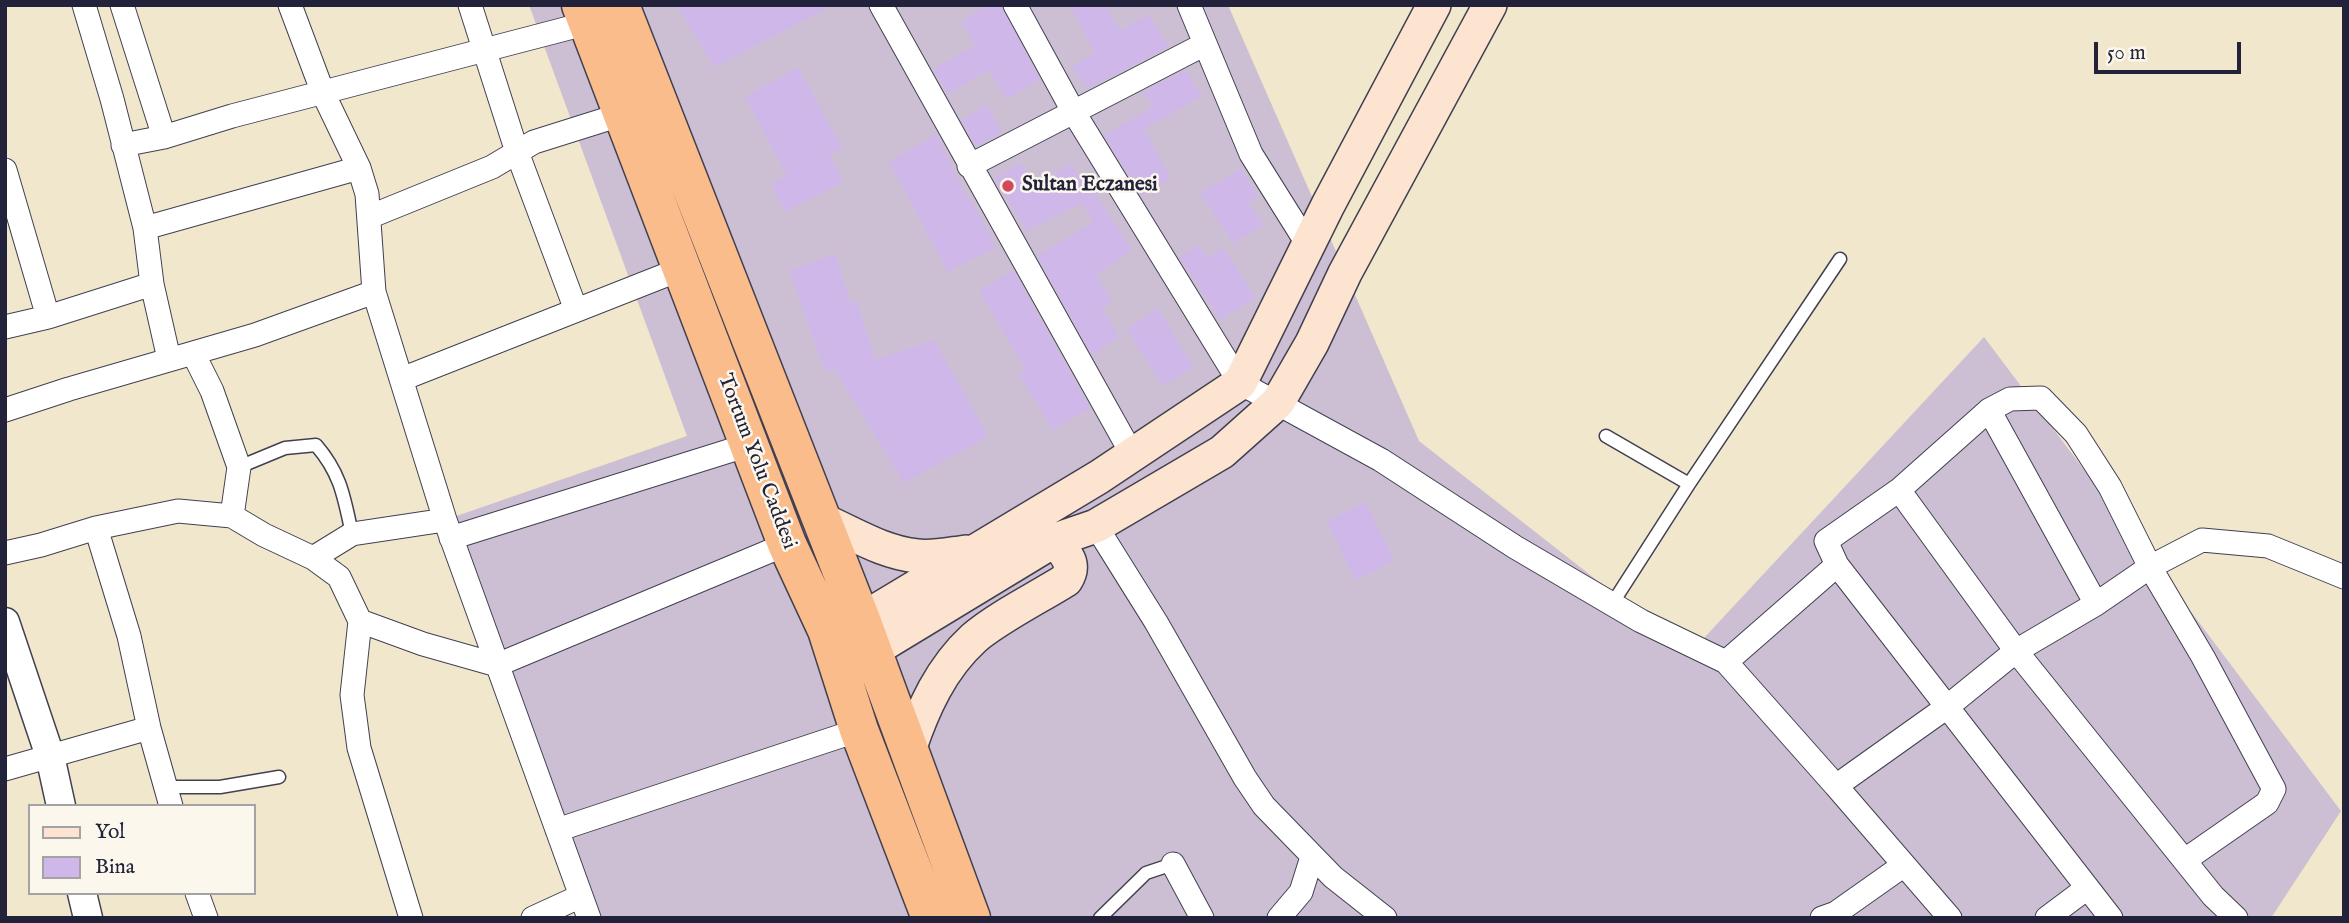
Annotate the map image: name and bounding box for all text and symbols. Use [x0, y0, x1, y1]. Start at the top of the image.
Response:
scale bar [2097, 28, 2244, 72]
text: 50 m [2107, 40, 2146, 67]
place label: Sultan Eczanesi [1022, 173, 1158, 199]
marker: Sultan Eczanesi [1000, 178, 1016, 194]
street label: Tortum Yolu Caddesi [711, 371, 801, 553]
legend [28, 804, 256, 895]
text: Yol [95, 819, 125, 846]
text: Bina [95, 854, 135, 881]

